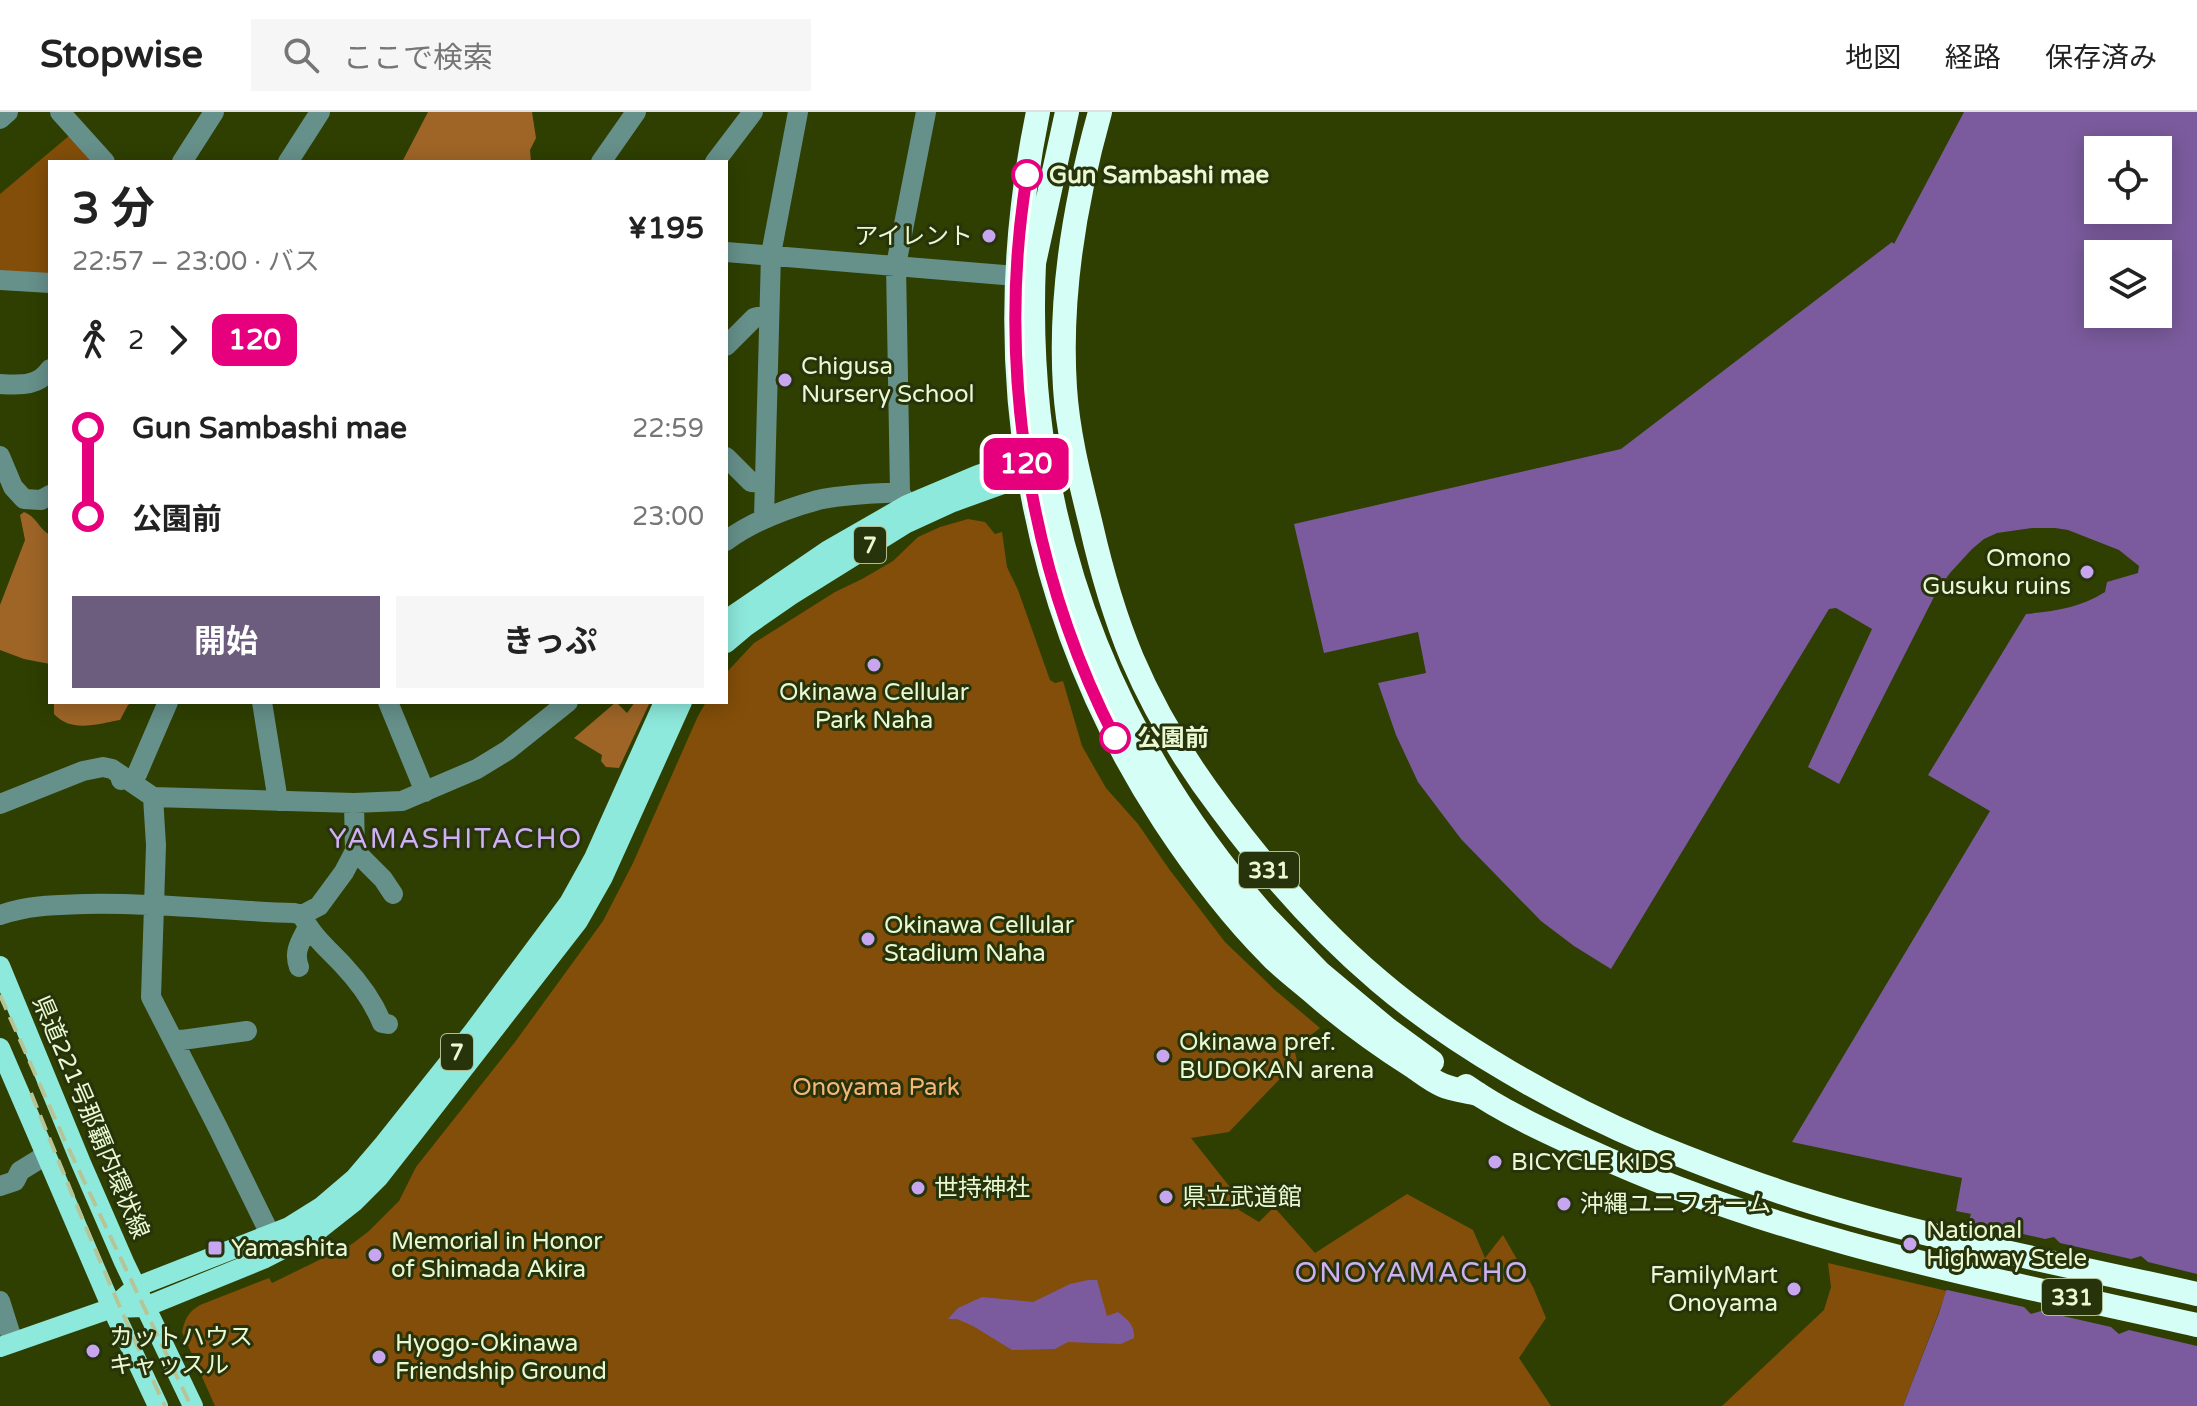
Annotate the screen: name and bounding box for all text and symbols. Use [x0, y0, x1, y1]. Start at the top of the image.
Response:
search box [251, 19, 811, 91]
text: Stopwise [40, 32, 203, 78]
icon: search [279, 33, 323, 77]
text: ここで検索 [343, 40, 493, 77]
text: 地図 [1845, 41, 1901, 75]
text: 経路 [1945, 41, 2001, 75]
text: 保存済み [2045, 41, 2157, 75]
map controls [2084, 136, 2172, 328]
button: locate [2084, 136, 2172, 224]
marker: Gun Sambashi mae [1012, 160, 1042, 190]
place label: Gun Sambashi mae [1049, 161, 1269, 190]
text: 3 分 [72, 183, 155, 236]
text: ¥195 [628, 210, 704, 247]
place label: アイレント [854, 222, 973, 251]
marker: アイレント [980, 227, 998, 245]
button: layers [2084, 240, 2172, 328]
text: 22:57 – 23:00 · バス [72, 246, 320, 277]
icon: walk [72, 318, 116, 362]
icon: forward [156, 318, 200, 362]
text: 120 [228, 323, 281, 357]
text: 2 [128, 325, 144, 356]
place label: Chigusa Nursery School [801, 352, 975, 409]
marker: Chigusa Nursery School [776, 371, 794, 389]
text: Gun Sambashi mae [132, 410, 407, 447]
text: 22:59 [632, 413, 704, 444]
line badge: 120 [980, 438, 1072, 490]
text: 120 [1000, 447, 1052, 481]
text: 公園前 [132, 501, 222, 538]
text: 23:00 [632, 501, 704, 532]
road number: 7 [854, 527, 886, 563]
place label: Omono Gusuku ruins [1922, 544, 2071, 601]
marker: Omono Gusuku ruins [2078, 563, 2096, 581]
button: 開始 [72, 596, 380, 688]
button: きっぷ [396, 596, 704, 688]
marker: Okinawa Cellular Park Naha [865, 656, 883, 674]
place label: Okinawa Cellular Park Naha [779, 678, 970, 735]
marker: 公園前 [1100, 723, 1130, 753]
place label: 公園前 [1137, 724, 1209, 753]
district label: YAMASHITACHO [329, 822, 583, 856]
road number: 331 [1239, 852, 1299, 888]
place label: Okinawa Cellular Stadium Naha [884, 911, 1075, 968]
marker: Okinawa Cellular Stadium Naha [859, 930, 877, 948]
street label: 県道221号那覇内環状線 [26, 991, 155, 1243]
place label: Okinawa pref. BUDOKAN arena [1179, 1028, 1374, 1085]
road number: 7 [441, 1034, 473, 1070]
marker: Okinawa pref. BUDOKAN arena [1154, 1047, 1172, 1065]
park label: Onoyama Park [792, 1073, 960, 1102]
place label: BICYCLE KIDS [1511, 1148, 1674, 1177]
marker: BICYCLE KIDS [1486, 1153, 1504, 1171]
place label: 世持神社 [934, 1174, 1030, 1203]
marker: 世持神社 [909, 1179, 927, 1197]
place label: 県立武道館 [1182, 1183, 1302, 1212]
marker: 県立武道館 [1157, 1188, 1175, 1206]
place label: 沖縄ユニフォーム [1580, 1190, 1771, 1219]
marker: 沖縄ユニフォーム [1555, 1195, 1573, 1213]
place label: National Highway Stele [1926, 1216, 2087, 1273]
place label: Memorial in Honor of Shimada Akira [391, 1227, 603, 1284]
place label: Yamashita [231, 1234, 348, 1263]
marker: National Highway Stele [1901, 1235, 1919, 1253]
marker: Yamashita [206, 1239, 224, 1257]
marker: Memorial in Honor of Shimada Akira [366, 1246, 384, 1264]
district label: ONOYAMACHO [1294, 1256, 1530, 1290]
place label: FamilyMart Onoyama [1650, 1261, 1778, 1318]
road number: 331 [2042, 1279, 2102, 1315]
marker: FamilyMart Onoyama [1785, 1280, 1803, 1298]
place label: カットハウス キャッスル [109, 1323, 253, 1380]
place label: Hyogo-Okinawa Friendship Ground [395, 1329, 607, 1386]
marker: カットハウス キャッスル [84, 1342, 102, 1360]
marker: Hyogo-Okinawa Friendship Ground [370, 1348, 388, 1366]

